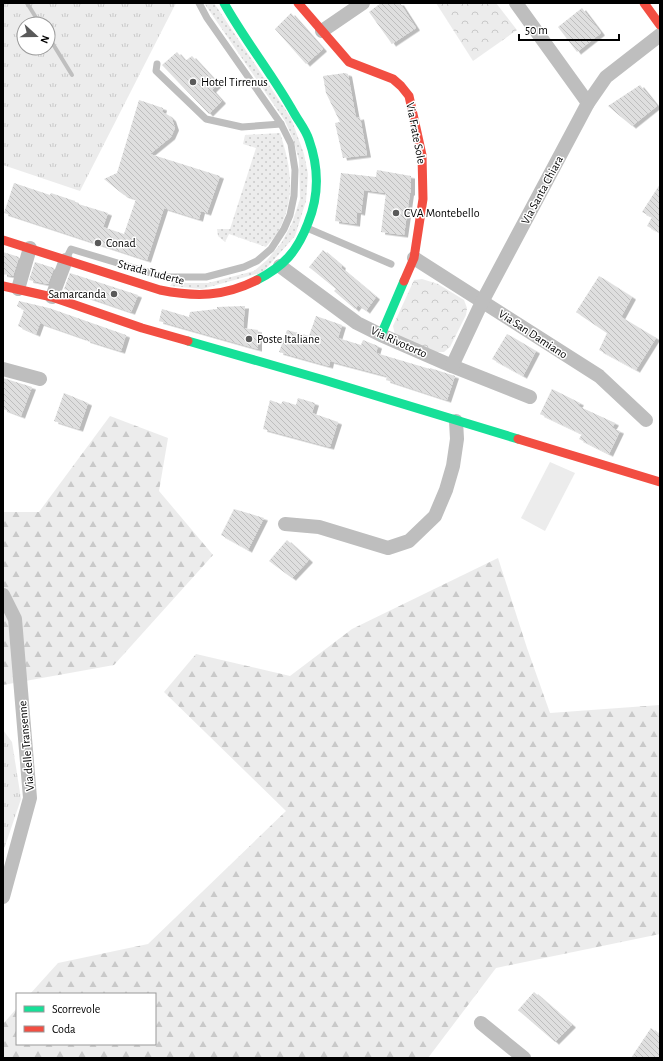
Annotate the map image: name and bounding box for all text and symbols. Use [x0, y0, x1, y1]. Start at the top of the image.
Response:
north arrow [16, 16, 56, 56]
scale bar [519, 16, 619, 42]
text: 50 m [525, 24, 548, 36]
text: N [38, 34, 51, 45]
place label: Hotel Tirrenus [201, 76, 268, 88]
marker: Hotel Tirrenus [188, 77, 198, 87]
street label: Via Frate Sole [404, 101, 428, 165]
street label: Via Santa Chiara [519, 153, 565, 226]
place label: CVA Montebello [404, 207, 480, 219]
marker: CVA Montebello [391, 208, 401, 218]
place label: Conad [106, 237, 136, 249]
marker: Conad [93, 238, 103, 248]
street label: Strada Tuderte [116, 257, 186, 287]
place label: Samarcanda [48, 288, 106, 300]
marker: Samarcanda [109, 289, 119, 299]
street label: Via San Damiano [496, 307, 570, 361]
street label: Via Rivotorto [369, 324, 429, 360]
place label: Poste Italiane [257, 333, 320, 345]
marker: Poste Italiane [244, 334, 254, 344]
street label: Via delle Transenne [16, 700, 36, 792]
legend [16, 993, 156, 1045]
text: Scorrevole [52, 1003, 100, 1015]
text: Coda [52, 1023, 76, 1035]

